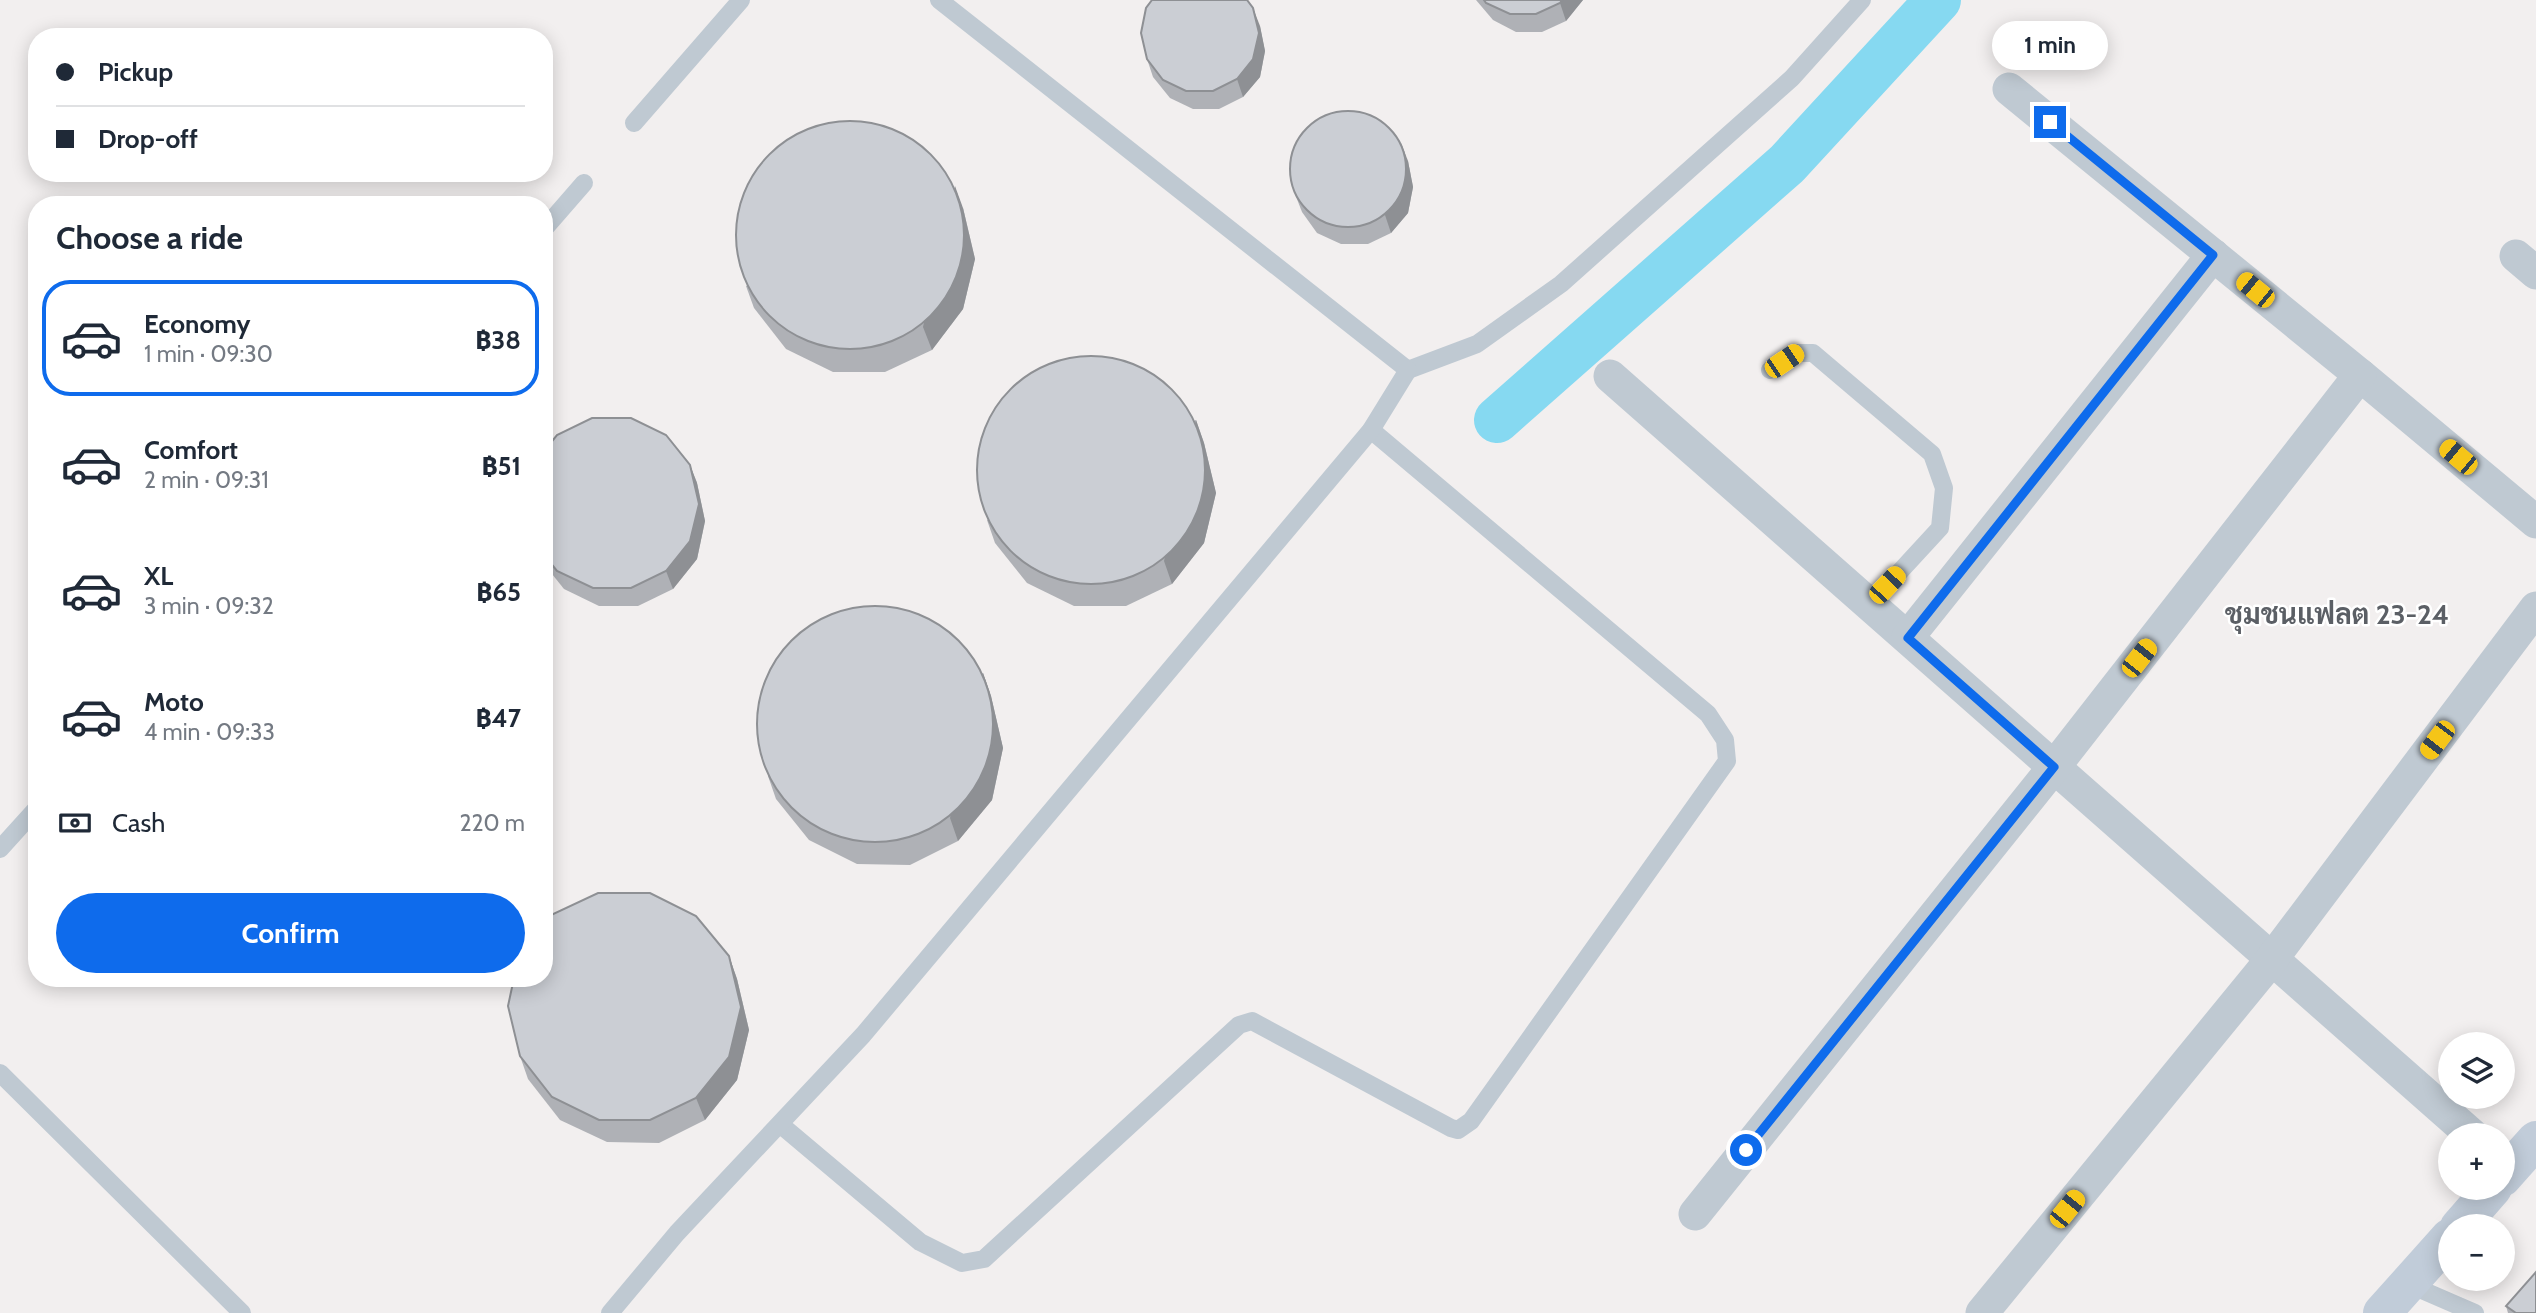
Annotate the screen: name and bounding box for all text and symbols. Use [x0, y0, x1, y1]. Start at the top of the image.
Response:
callout: 1 min [1992, 20, 2108, 69]
text: 1 min [2024, 31, 2076, 59]
text: Pickup [98, 56, 173, 88]
route end [2034, 106, 2066, 138]
text: Drop-off [98, 123, 198, 155]
text: Choose a ride [56, 218, 243, 257]
car [2233, 269, 2278, 311]
icon: car [60, 307, 123, 370]
text: Economy [144, 308, 250, 340]
text: ฿38 [475, 324, 521, 356]
text: 1 min · 09:30 [144, 340, 273, 368]
car [1761, 341, 1808, 381]
icon: car [60, 433, 123, 496]
text: Comfort [144, 434, 238, 466]
car [2436, 435, 2481, 479]
text: ฿51 [482, 450, 521, 482]
text: 2 min · 09:31 [144, 466, 269, 494]
icon: car [60, 559, 123, 622]
text: XL [144, 560, 173, 592]
car [1865, 562, 1910, 608]
text: ฿65 [477, 576, 521, 608]
text: 3 min · 09:32 [144, 592, 274, 620]
district label: ชุมชนแฟลต 23-24 [2225, 597, 2449, 634]
car [2118, 635, 2161, 681]
icon: car [60, 685, 123, 748]
text: Moto [144, 686, 204, 718]
text: ฿47 [476, 702, 521, 734]
car [2416, 717, 2459, 763]
text: 4 min · 09:33 [144, 718, 275, 746]
icon: cash [56, 804, 94, 842]
text: Cash [112, 807, 165, 839]
text: 220 m [459, 809, 525, 837]
button: Confirm [56, 893, 525, 973]
map controls [2438, 1032, 2515, 1291]
button: layers [2438, 1032, 2515, 1109]
button: + [2438, 1123, 2515, 1200]
route start [1730, 1134, 1762, 1166]
car [2046, 1186, 2089, 1232]
button: − [2438, 1214, 2515, 1291]

